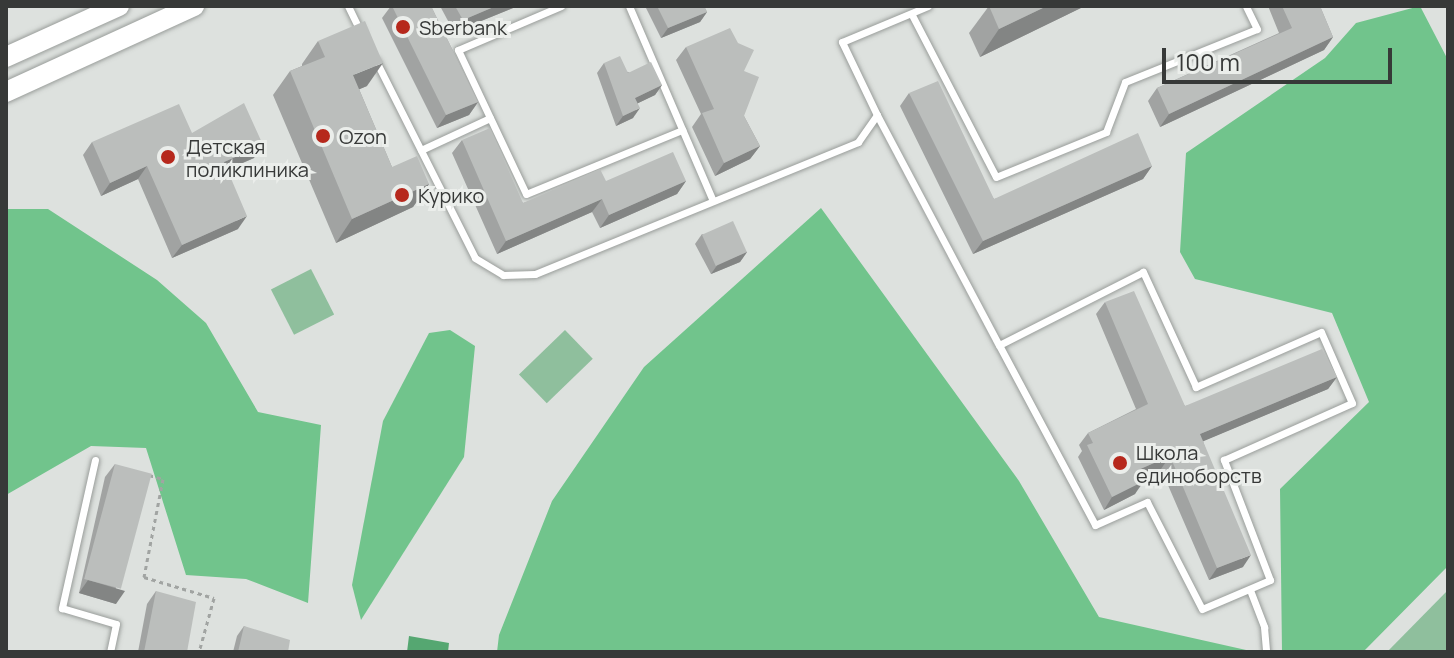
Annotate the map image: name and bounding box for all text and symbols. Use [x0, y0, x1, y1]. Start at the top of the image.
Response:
place label: Sberbank [419, 15, 507, 39]
marker: Sberbank [394, 18, 412, 36]
scale bar [1166, 32, 1396, 82]
text: 100 m [1176, 45, 1240, 78]
place label: Ozon [339, 124, 387, 148]
marker: Ozon [314, 127, 332, 145]
place label: Детская поликлиника [186, 134, 309, 181]
marker: Детская поликлиника [157, 146, 179, 168]
place label: Курико [418, 183, 484, 207]
marker: Курико [393, 186, 411, 204]
place label: Школа единоборств [1136, 440, 1262, 487]
marker: Школа единоборств [1111, 454, 1129, 472]

